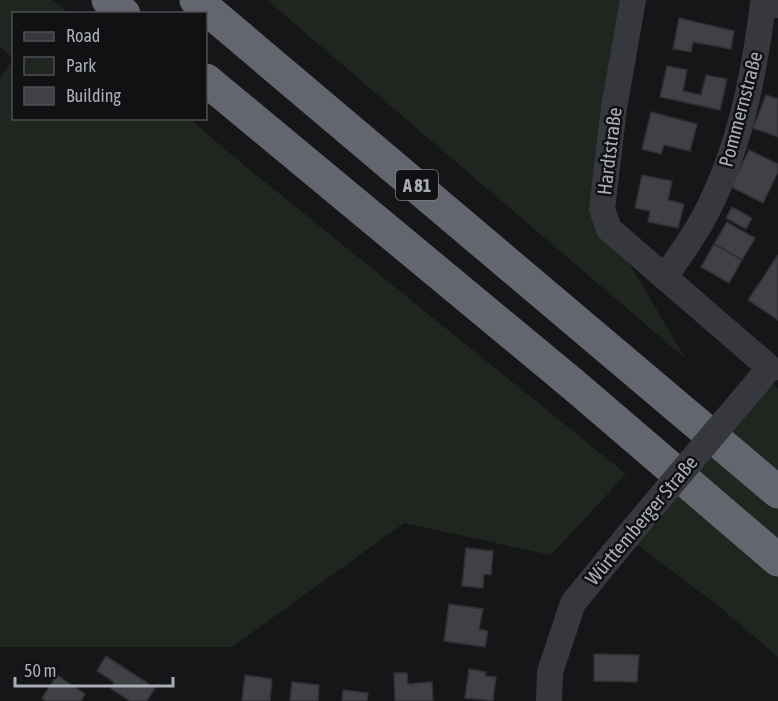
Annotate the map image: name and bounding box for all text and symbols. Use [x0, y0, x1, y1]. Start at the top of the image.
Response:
legend [12, 12, 207, 120]
text: Road [66, 25, 100, 46]
street label: Pommernstraße [714, 49, 766, 169]
text: Park [66, 55, 96, 76]
text: Building [66, 85, 121, 106]
street label: Hardtstraße [592, 106, 626, 196]
road number: A 81 [396, 170, 438, 200]
street label: Württemberger Straße [580, 451, 702, 589]
scale bar [15, 650, 172, 688]
text: 50 m [24, 660, 56, 681]

